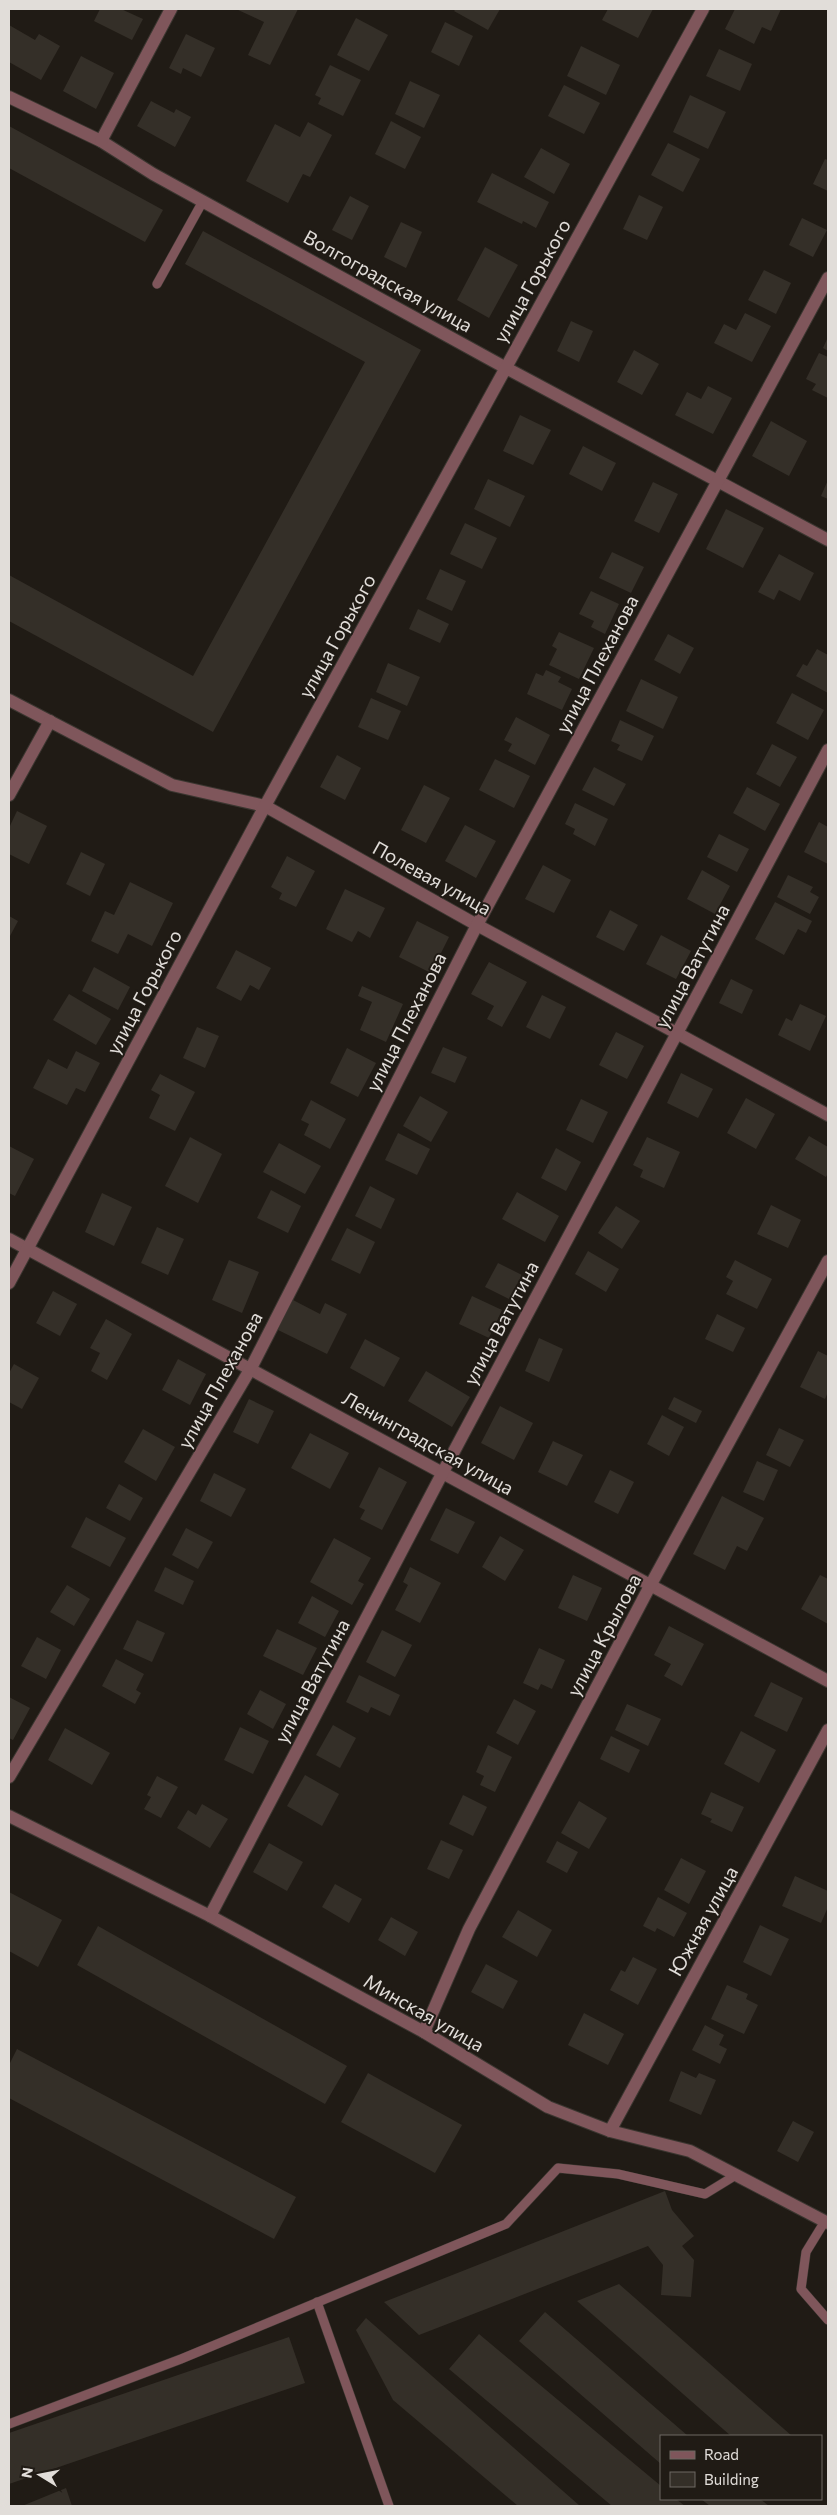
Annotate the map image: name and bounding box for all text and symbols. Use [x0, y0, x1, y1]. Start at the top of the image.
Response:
street label: улица Горького [488, 215, 575, 347]
street label: Волгоградская улица [300, 225, 477, 337]
street label: улица Горького [293, 570, 380, 702]
street label: улица Плеханова [551, 591, 643, 737]
street label: Полевая улица [369, 836, 496, 920]
street label: улица Ватутина [649, 900, 734, 1032]
street label: улица Горького [101, 926, 186, 1058]
street label: улица Плеханова [361, 948, 450, 1095]
street label: улица Ватутина [458, 1257, 543, 1389]
street label: улица Плеханова [172, 1307, 267, 1452]
street label: Ленинградская улица [339, 1386, 518, 1499]
street label: улица Крылова [562, 1570, 646, 1700]
street label: улица Ватутина [269, 1615, 354, 1747]
street label: Южная улица [663, 1862, 742, 1980]
street label: Минская улица [360, 1969, 488, 2056]
legend [660, 2435, 822, 2500]
text: Road [704, 2445, 739, 2463]
north arrow [15, 2450, 65, 2500]
text: N [17, 2466, 36, 2479]
text: Building [704, 2470, 759, 2488]

